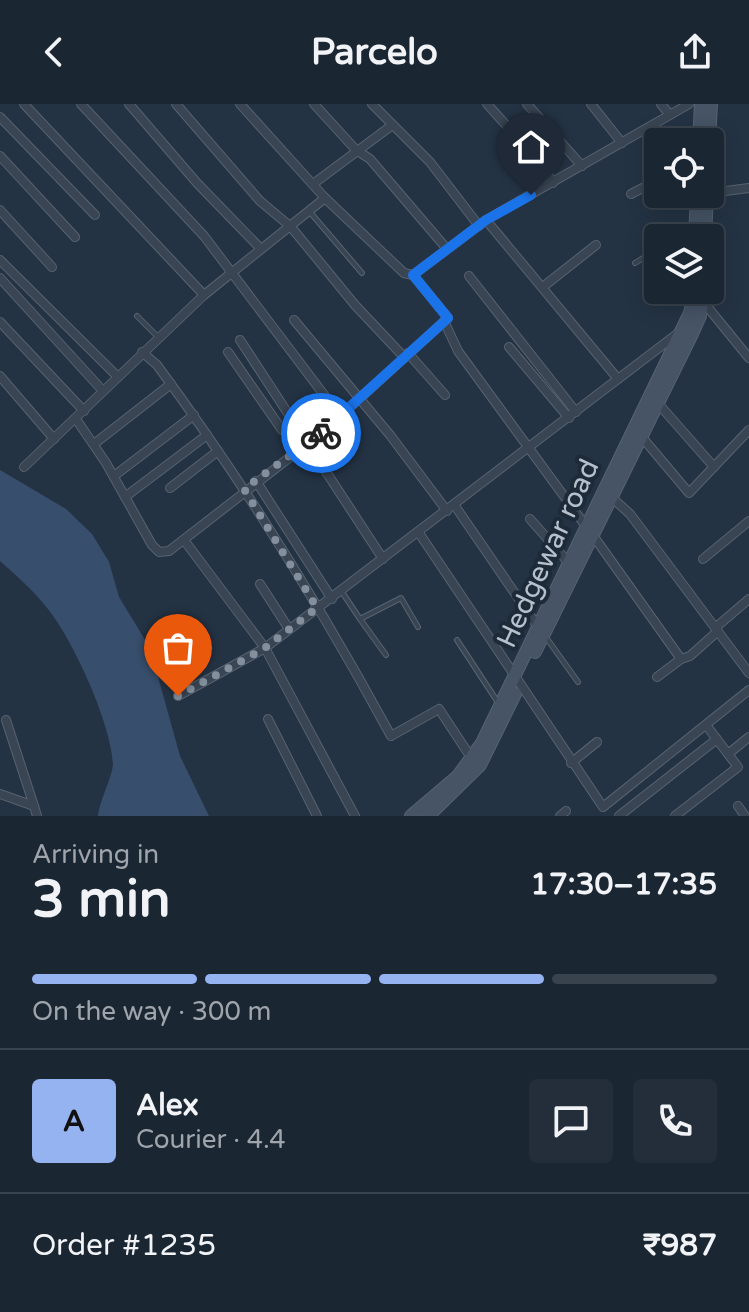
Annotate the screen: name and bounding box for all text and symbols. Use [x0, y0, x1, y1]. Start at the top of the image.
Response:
icon: back [32, 30, 76, 74]
icon: share [673, 30, 717, 74]
text: Parcelo [311, 31, 438, 74]
pin [497, 113, 565, 195]
icon: home [509, 125, 553, 169]
map controls [644, 128, 724, 304]
button: locate [644, 128, 724, 208]
button: layers [644, 224, 724, 304]
courier [281, 393, 361, 473]
icon: bike [299, 411, 343, 455]
street label: Hedgewar road [489, 454, 606, 653]
pin [144, 614, 212, 696]
icon: bag [156, 626, 200, 670]
text: Arriving in [32, 839, 159, 870]
text: 17:30–17:35 [530, 866, 717, 903]
text: 3 min [32, 868, 171, 931]
text: On the way · 300 m [32, 996, 271, 1027]
button: chat [529, 1079, 613, 1163]
button: phone [633, 1079, 717, 1163]
text: Alex [136, 1087, 199, 1124]
text: A [63, 1103, 85, 1140]
text: Courier · 4.4 [136, 1124, 286, 1155]
text: Order #1235 [32, 1227, 216, 1264]
text: ₹987 [643, 1227, 717, 1264]

